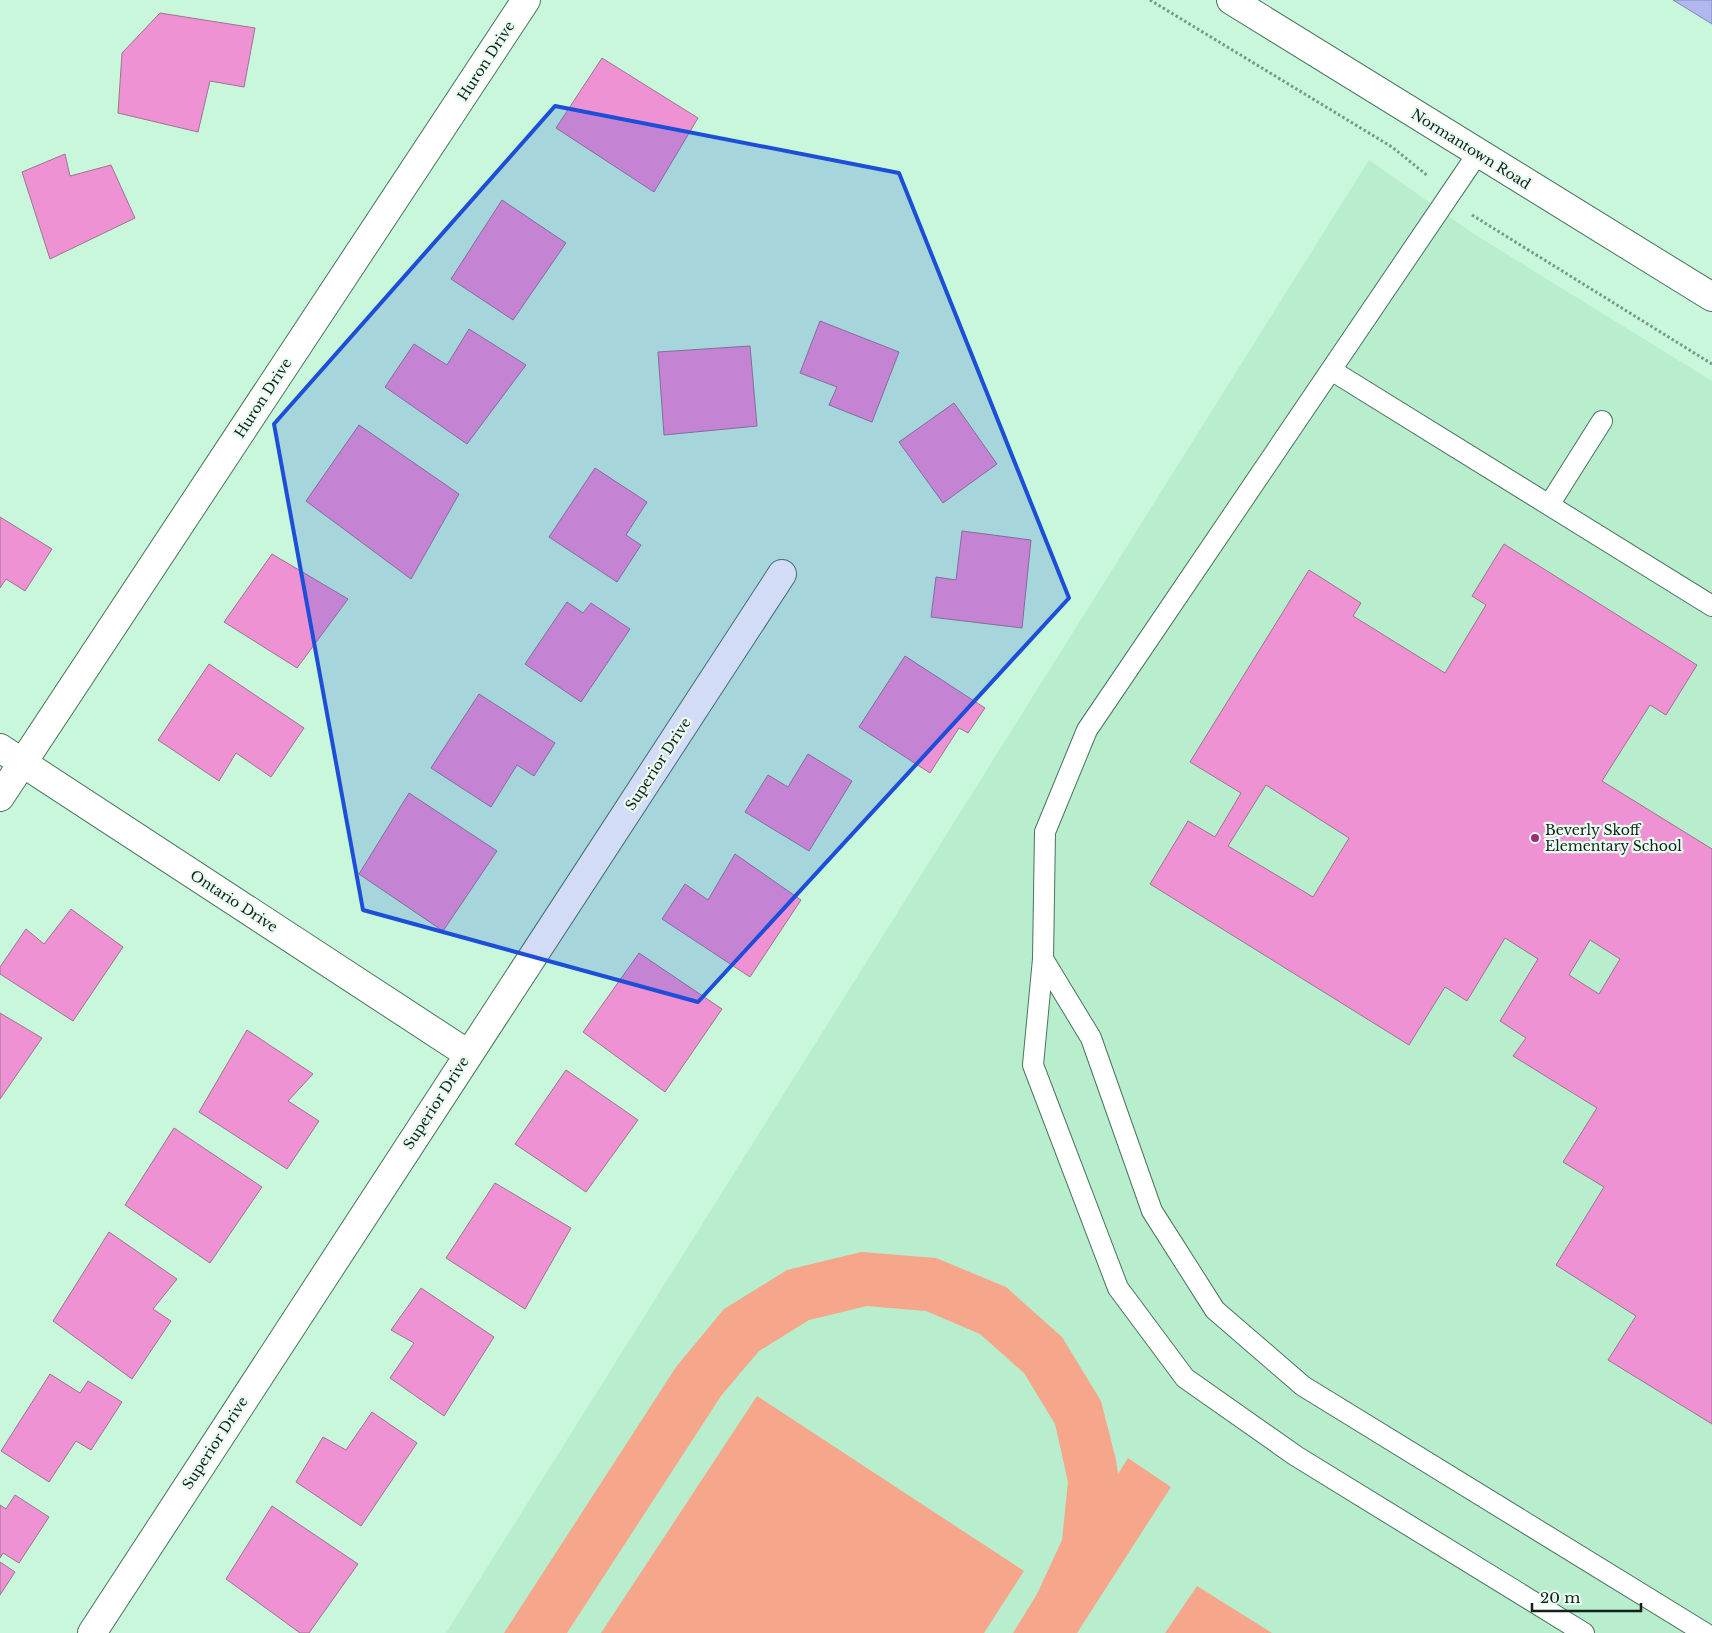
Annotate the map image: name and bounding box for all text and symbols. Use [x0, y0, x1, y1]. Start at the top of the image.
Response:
street label: Huron Drive [454, 18, 518, 104]
street label: Normantown Road [1408, 105, 1535, 193]
street label: Huron Drive [231, 355, 295, 441]
street label: Superior Drive [621, 714, 695, 814]
place label: Beverly Skoff Elementary School [1545, 821, 1682, 855]
marker: Beverly Skoff Elementary School [1529, 832, 1541, 844]
street label: Ontario Drive [187, 866, 281, 936]
street label: Superior Drive [399, 1053, 473, 1153]
street label: Superior Drive [178, 1393, 252, 1493]
scale bar [1532, 1580, 1641, 1612]
text: 20 m [1540, 1588, 1580, 1607]

